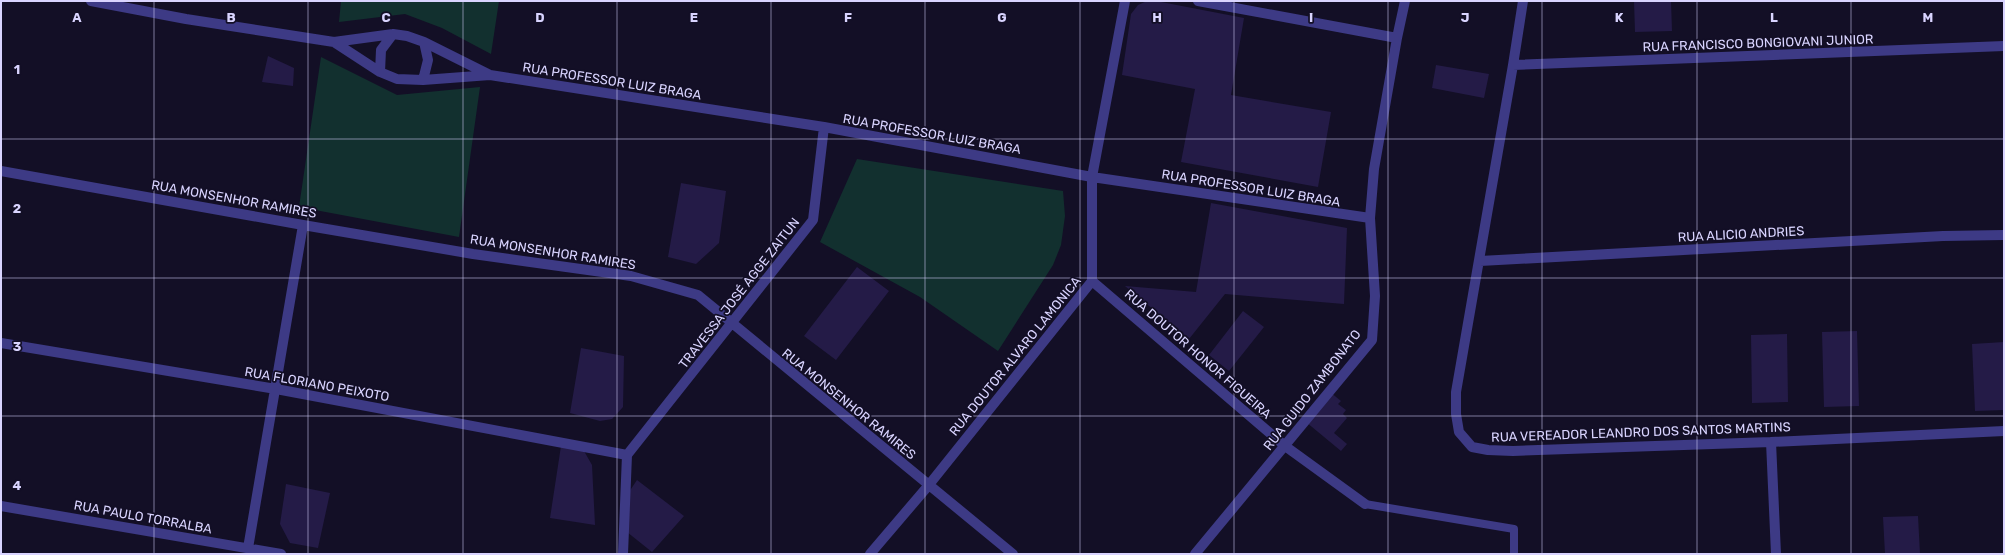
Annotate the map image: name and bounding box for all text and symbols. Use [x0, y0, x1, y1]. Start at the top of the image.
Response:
text: A [72, 10, 82, 25]
text: B [226, 10, 236, 25]
text: C [381, 10, 391, 25]
text: D [535, 10, 545, 25]
text: E [690, 10, 698, 25]
text: F [844, 10, 852, 25]
text: G [997, 10, 1007, 25]
text: H [1152, 10, 1162, 25]
text: I [1309, 10, 1313, 25]
text: J [1461, 10, 1469, 25]
text: K [1615, 10, 1624, 25]
text: L [1770, 10, 1778, 25]
text: M [1923, 10, 1933, 25]
street label: RUA FRANCISCO BONGIOVANI JUNIOR [1642, 31, 1874, 55]
street label: RUA PROFESSOR LUIZ BRAGA [522, 59, 703, 103]
text: 1 [14, 62, 20, 77]
street label: RUA PROFESSOR LUIZ BRAGA [842, 111, 1023, 157]
street label: RUA PROFESSOR LUIZ BRAGA [1161, 166, 1342, 210]
street label: RUA MONSENHOR RAMIRES [150, 177, 318, 221]
text: 2 [13, 201, 21, 216]
street label: TRAVESSA JOSÉ AGGE ZAITUN [676, 215, 802, 371]
street label: RUA ALICIO ANDRIES [1677, 223, 1805, 245]
street label: RUA MONSENHOR RAMIRES [469, 231, 637, 273]
street label: RUA DOUTOR ALVARO LAMONICA [946, 273, 1084, 439]
street label: RUA DOUTOR HONOR FIGUEIRA [1122, 286, 1274, 422]
street label: RUA GUIDO ZAMBONATO [1260, 327, 1364, 453]
text: 3 [13, 339, 22, 354]
street label: RUA MONSENHOR RAMIRES [779, 345, 919, 463]
street label: RUA FLORIANO PEIXOTO [243, 364, 391, 404]
street label: RUA VEREADOR LEANDRO DOS SANTOS MARTINS [1491, 419, 1791, 445]
text: 4 [13, 478, 22, 493]
street label: RUA PAULO TORRALBA [73, 497, 213, 537]

